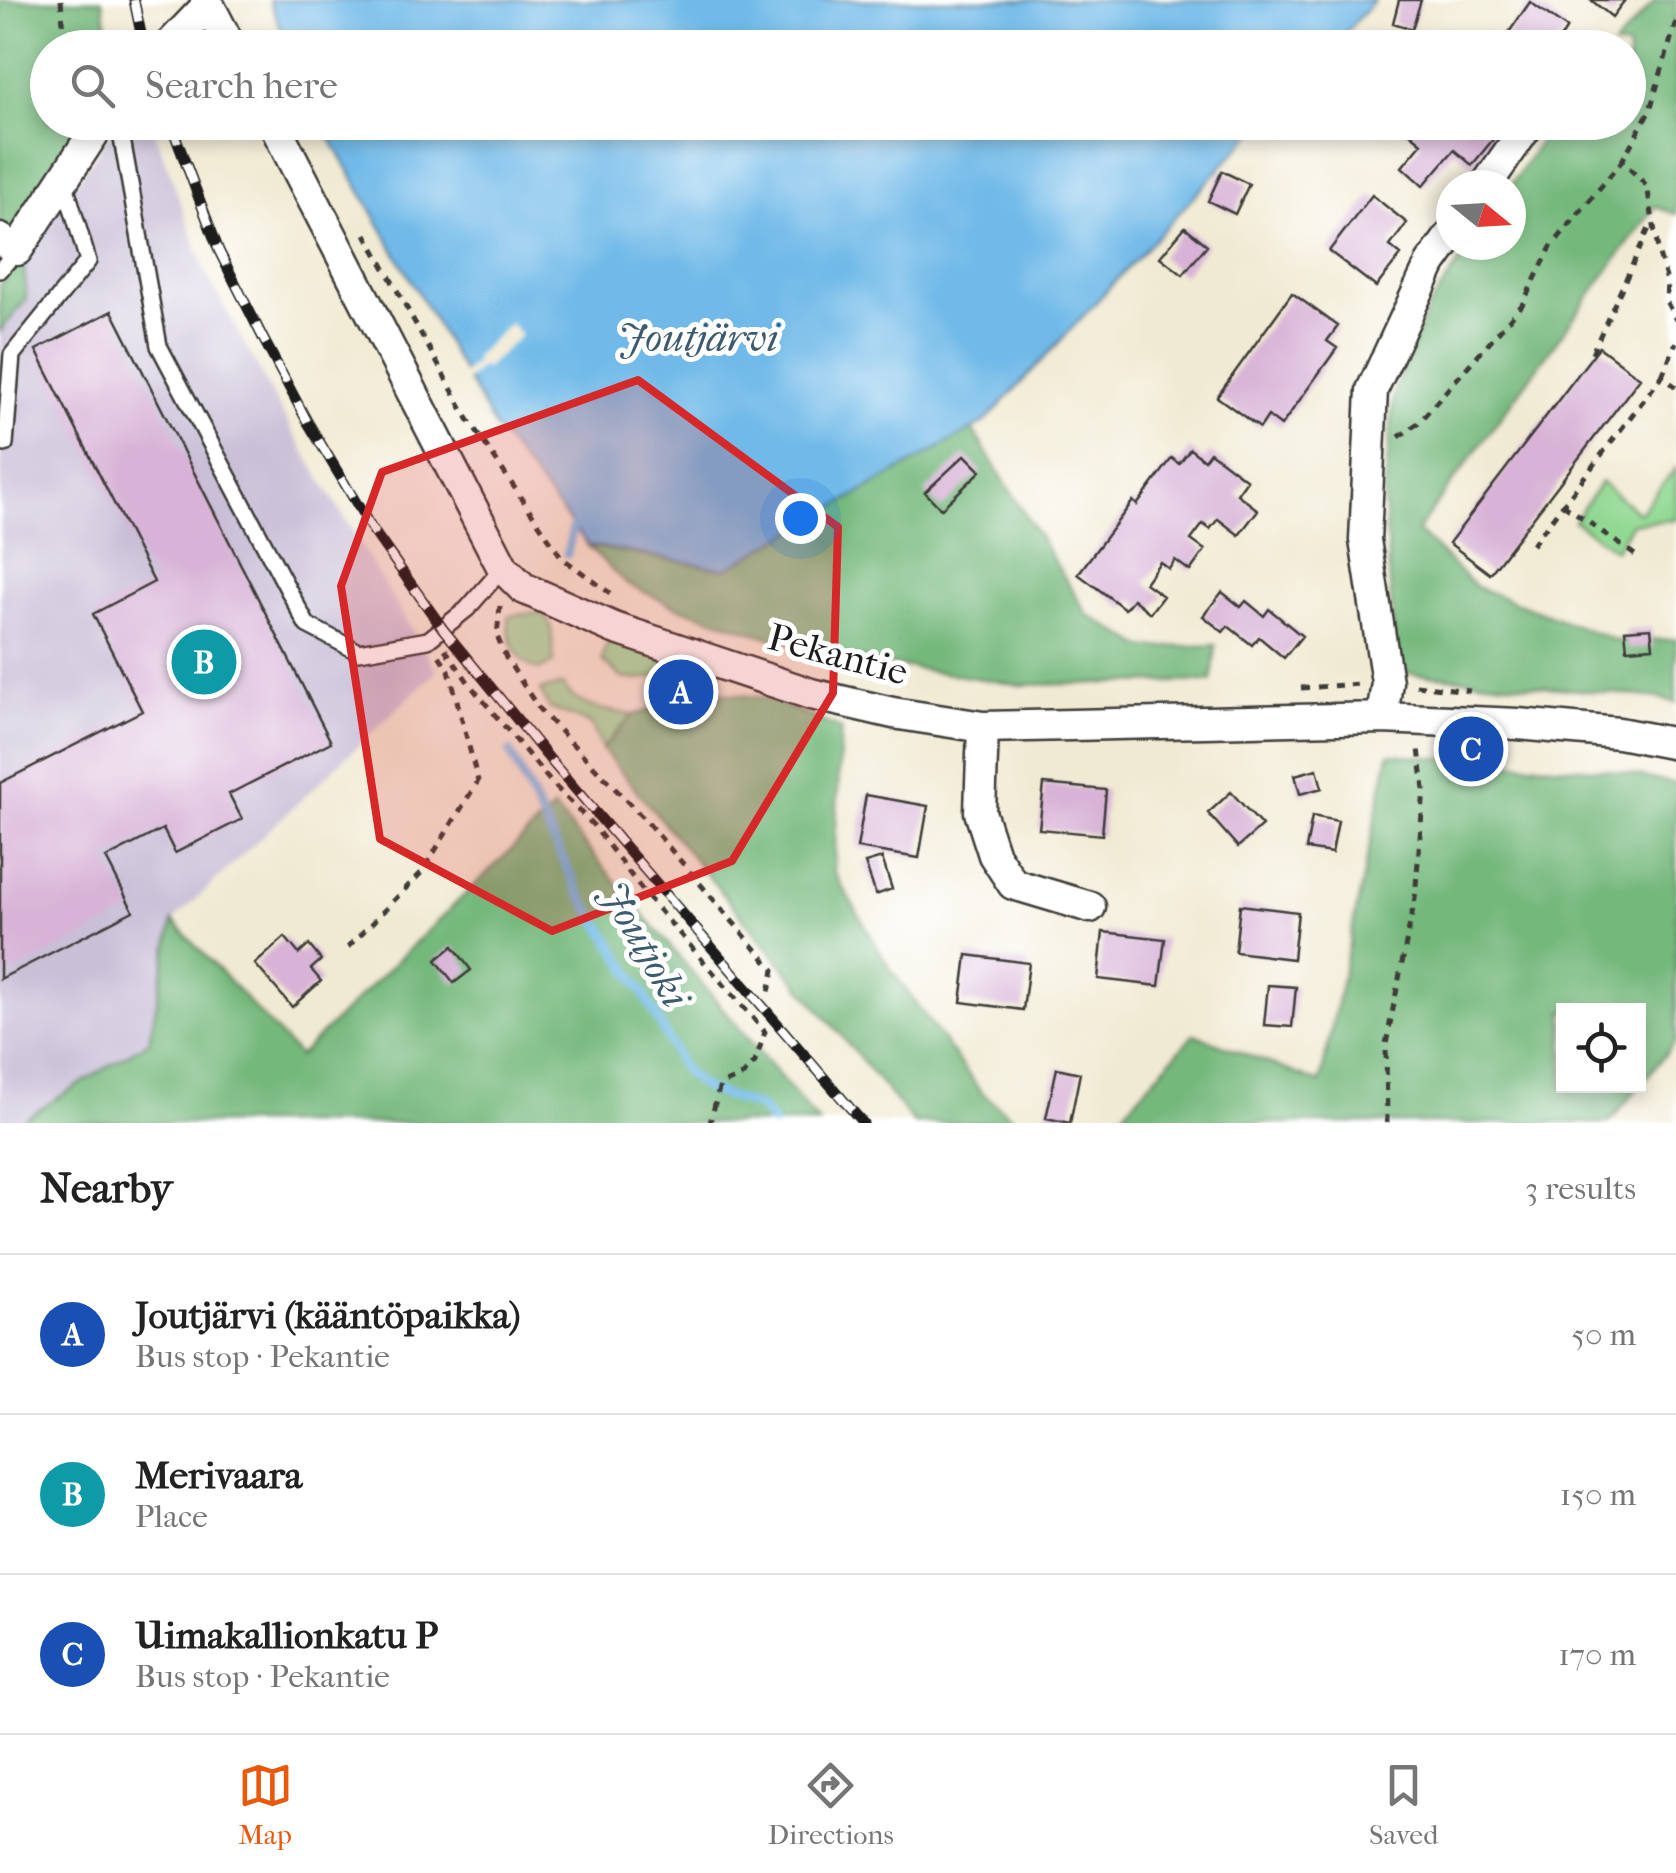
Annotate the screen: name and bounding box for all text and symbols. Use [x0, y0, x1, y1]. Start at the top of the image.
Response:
search box [30, 30, 1646, 140]
icon: search [65, 58, 120, 113]
text: Search here [145, 63, 338, 108]
north arrow [1436, 170, 1526, 260]
water label: Joutjärvi [618, 315, 781, 361]
your location [775, 493, 826, 544]
street label: Pekantie [763, 614, 913, 695]
pin: B [172, 624, 236, 700]
pin: A [648, 654, 714, 730]
pin: C [1438, 712, 1504, 786]
water label: Joutjoki [590, 873, 700, 1018]
map controls [1556, 1003, 1646, 1093]
button: locate [1556, 1003, 1646, 1093]
text: Nearby [40, 1164, 172, 1213]
text: 3 results [1525, 1170, 1636, 1207]
text: Joutjärvi (kääntöpaikka) [135, 1293, 521, 1338]
text: A [62, 1316, 83, 1353]
text: 50 m [1571, 1316, 1636, 1353]
text: Bus stop · Pekantie [135, 1338, 390, 1375]
text: Merivaara [135, 1453, 302, 1498]
text: B [62, 1476, 83, 1513]
text: 150 m [1560, 1476, 1636, 1513]
text: Place [135, 1498, 208, 1535]
text: Uimakallionkatu P [135, 1613, 438, 1658]
text: C [62, 1636, 83, 1673]
text: 170 m [1558, 1636, 1636, 1673]
text: Bus stop · Pekantie [135, 1658, 390, 1695]
tab: Map [238, 1758, 293, 1851]
tab: Directions [768, 1758, 894, 1851]
tab: Saved [1369, 1758, 1438, 1851]

